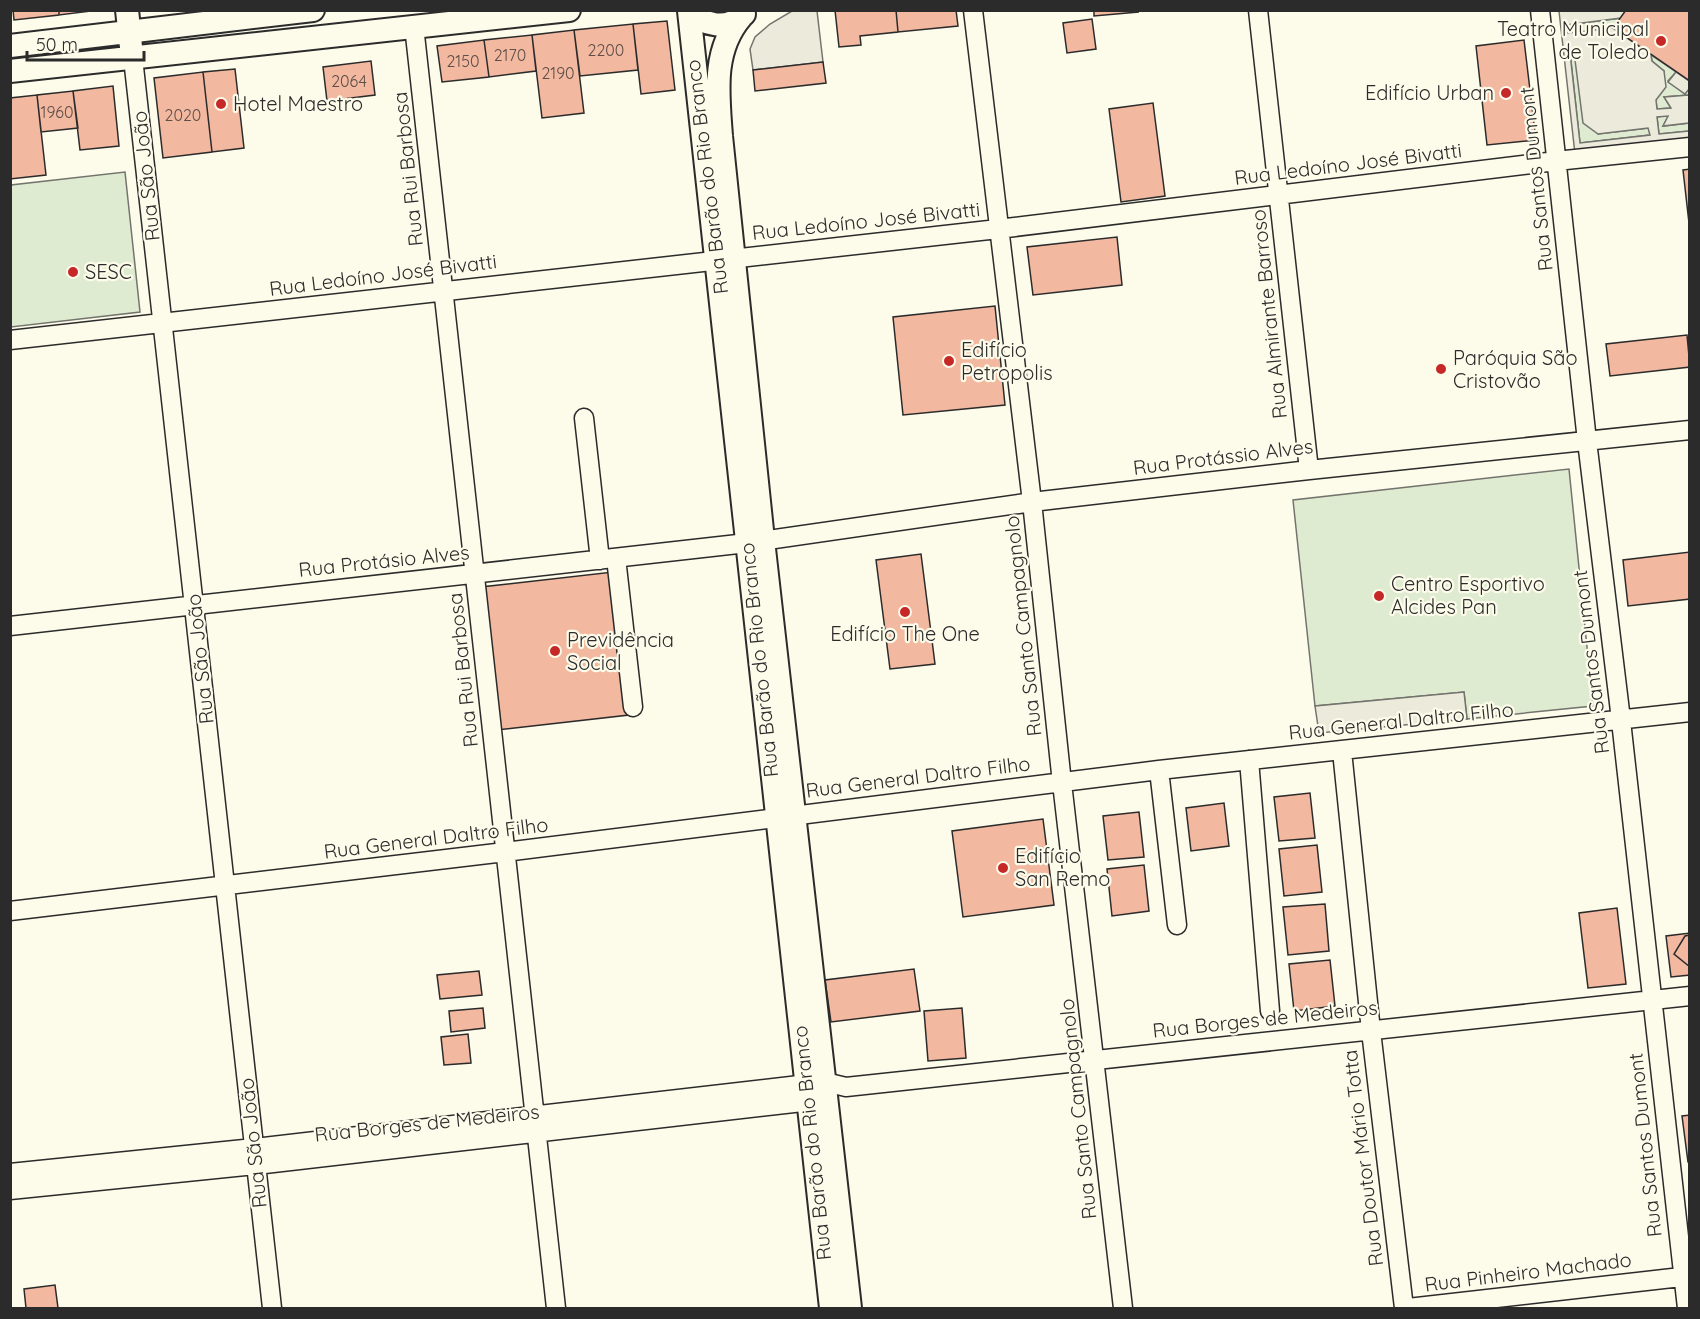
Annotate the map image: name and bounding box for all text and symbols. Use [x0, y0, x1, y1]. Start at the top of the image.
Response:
place label: Teatro Municipal de Toledo [1497, 16, 1649, 64]
scale bar [27, 24, 144, 62]
text: 50 m [36, 33, 78, 56]
marker: Teatro Municipal de Toledo [1654, 34, 1668, 48]
house number: 2200 [588, 40, 624, 60]
house number: 2170 [494, 45, 526, 65]
house number: 2150 [446, 51, 480, 71]
street label: Rua Barão do Rio Branco [680, 58, 733, 296]
house number: 2190 [541, 63, 575, 83]
house number: 2064 [331, 71, 367, 91]
place label: Edifício Urban [1365, 80, 1494, 105]
street label: Rua Santos Dumont [1513, 85, 1558, 272]
marker: Edifício Urban [1499, 86, 1513, 100]
place label: Hotel Maestro [233, 91, 363, 116]
street label: Rua Rui Barbosa [387, 91, 428, 248]
marker: Hotel Maestro [214, 97, 228, 111]
house number: 1960 [41, 102, 73, 122]
house number: 2020 [165, 105, 201, 125]
street label: Rua São João [126, 110, 165, 242]
street label: Rua Ledoíno José Bivatti [1233, 137, 1463, 190]
street label: Rua Ledoíno José Bivatti [751, 196, 981, 245]
street label: Rua Almirante Barroso [1245, 208, 1292, 420]
street label: Rua Ledoíno José Bivatti [268, 248, 498, 301]
place label: SESC [85, 259, 132, 284]
marker: SESC [66, 265, 80, 279]
place label: Edifício Petropolis [961, 337, 1053, 385]
place label: Paróquia São Cristovão [1453, 345, 1578, 393]
marker: Edifício Petropolis [942, 354, 956, 368]
marker: Paróquia São Cristovão [1434, 362, 1448, 376]
street label: Rua Protássio Alves [1132, 433, 1314, 480]
street label: Rua Santo Campagnolo [998, 515, 1047, 738]
street label: Rua Protásio Alves [297, 539, 471, 582]
street label: Rua Barão do Rio Branco [734, 541, 783, 779]
street label: Rua Santos Dumont [1567, 568, 1614, 755]
place label: Centro Esportivo Alcides Pan [1391, 571, 1545, 619]
marker: Centro Esportivo Alcides Pan [1372, 589, 1386, 603]
street label: Rua Rui Barbosa [442, 592, 483, 749]
street label: Rua São João [180, 593, 219, 725]
marker: Edifício The One [898, 605, 912, 619]
place label: Edifício The One [830, 621, 980, 646]
place label: Previdência Social [567, 627, 674, 675]
marker: Previdência Social [548, 644, 562, 658]
street label: Rua General Daltro Filho [1287, 696, 1515, 745]
street label: Rua General Daltro Filho [804, 750, 1032, 803]
street label: Rua General Daltro Filho [322, 811, 550, 864]
place label: Edifício San Remo [1015, 843, 1110, 891]
marker: Edifício San Remo [996, 861, 1010, 875]
street label: Rua Borges de Medeiros [1151, 994, 1379, 1043]
street label: Rua Santo Campagnolo [1053, 998, 1102, 1221]
street label: Rua Barão do Rio Branco [787, 1024, 836, 1262]
street label: Rua Doutor Mário Totta [1337, 1048, 1388, 1268]
street label: Rua Santos Dumont [1622, 1051, 1667, 1238]
street label: Rua São João [233, 1077, 272, 1209]
street label: Rua Borges de Medeiros [313, 1098, 541, 1147]
street label: Rua Pinheiro Machado [1423, 1246, 1633, 1297]

